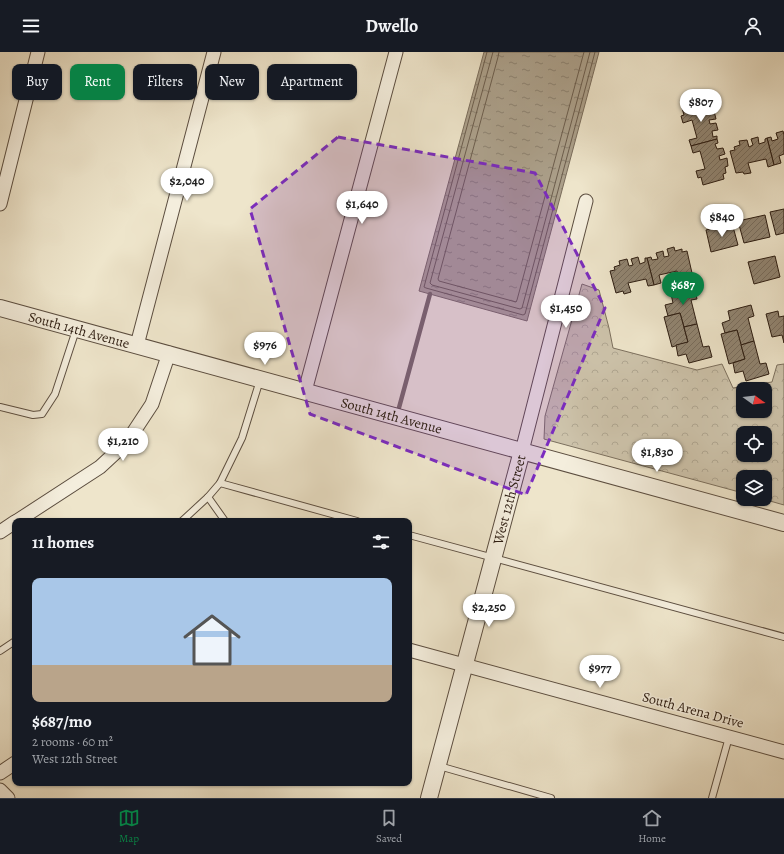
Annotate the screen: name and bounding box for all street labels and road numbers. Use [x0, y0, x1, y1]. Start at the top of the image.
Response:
street label: South 14th Avenue [26, 307, 132, 353]
street label: South 14th Avenue [339, 392, 444, 438]
street label: West 12th Street [488, 452, 530, 547]
street label: South Arena Drive [640, 687, 746, 733]

